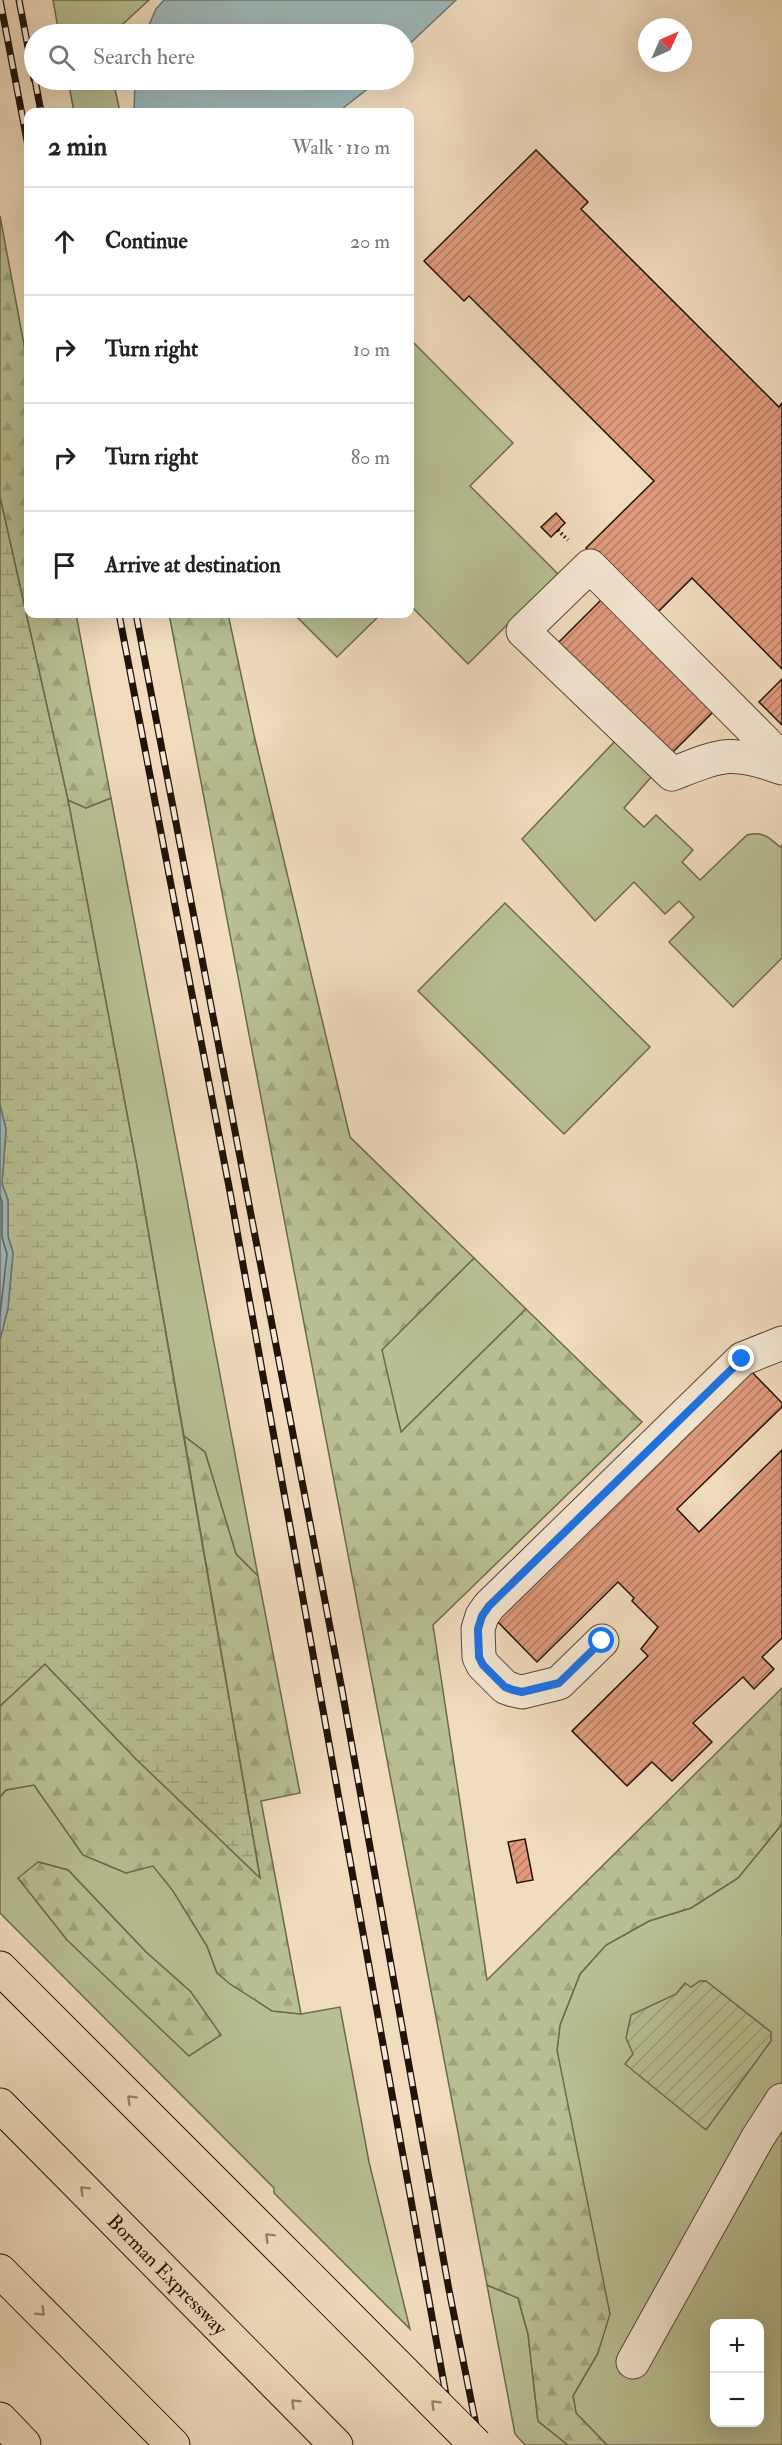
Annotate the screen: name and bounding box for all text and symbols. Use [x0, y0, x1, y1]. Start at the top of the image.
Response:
north arrow [638, 18, 692, 72]
search box [24, 24, 414, 90]
icon: search [45, 41, 78, 74]
text: Search here [93, 43, 195, 71]
text: 2 min [48, 131, 107, 163]
text: Walk · 110 m [292, 135, 390, 160]
icon: ahead [48, 225, 81, 258]
text: Continue [105, 227, 188, 255]
text: 20 m [350, 229, 390, 254]
icon: right [48, 333, 81, 366]
text: Turn right [105, 335, 198, 363]
text: 10 m [353, 337, 390, 362]
icon: right [48, 441, 81, 474]
text: Turn right [105, 443, 198, 471]
text: 80 m [351, 445, 390, 470]
icon: arrive [48, 549, 81, 582]
text: Arrive at destination [105, 551, 281, 579]
route end [728, 1345, 754, 1371]
route start [588, 1627, 614, 1653]
one-way arrow [127, 2096, 138, 2107]
one-way arrow [80, 2187, 91, 2197]
street label: Borman Expressway [102, 2208, 233, 2341]
one-way arrow [265, 2233, 275, 2244]
one-way arrow [34, 2305, 45, 2316]
map controls [710, 2319, 764, 2427]
button: + [710, 2319, 764, 2373]
button: − [710, 2373, 764, 2427]
one-way arrow [291, 2400, 302, 2410]
one-way arrow [431, 2400, 442, 2411]

